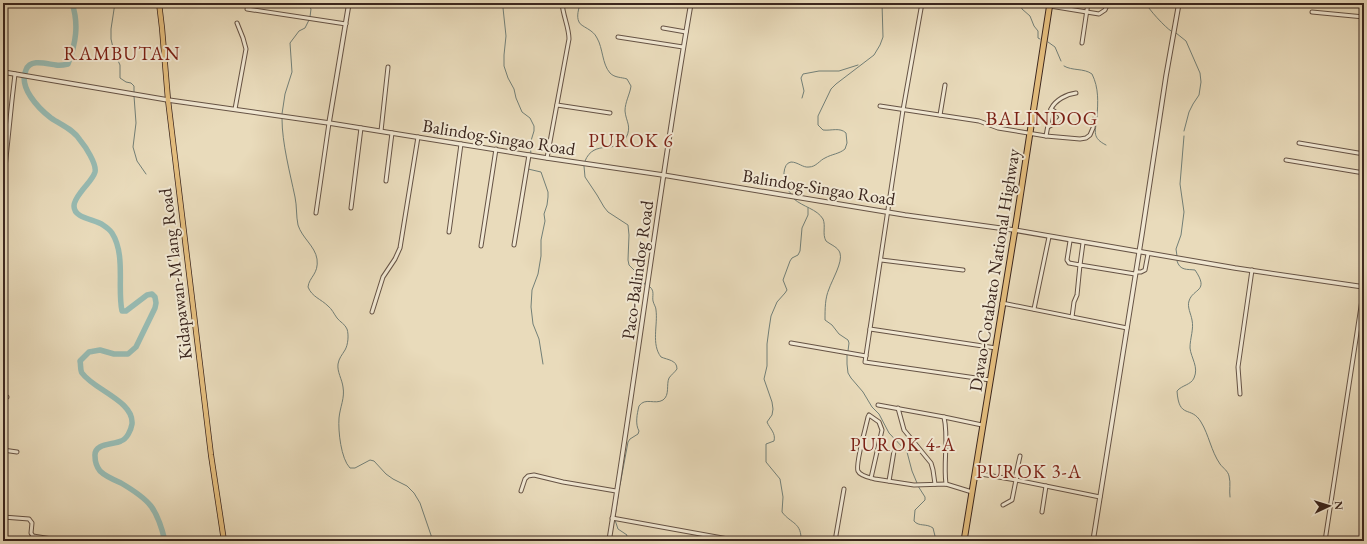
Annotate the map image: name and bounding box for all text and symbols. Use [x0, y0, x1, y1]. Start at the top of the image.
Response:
district label: RAMBUTAN [63, 41, 181, 66]
district label: BALINDOG [986, 105, 1098, 131]
street label: Balindog-Singao Road [421, 114, 578, 161]
district label: PUROK 6 [588, 128, 674, 153]
street label: Davao-Cotabato National Highway [963, 147, 1025, 393]
street label: Balindog-Singao Road [741, 164, 898, 211]
street label: Kidapawan-M'lang Road [153, 186, 197, 361]
street label: Paco-Balindog Road [616, 198, 658, 341]
district label: PUROK 4-A [850, 432, 956, 457]
district label: PUROK 3-A [976, 459, 1082, 484]
north arrow [1309, 486, 1349, 526]
text: N [1332, 500, 1346, 510]

